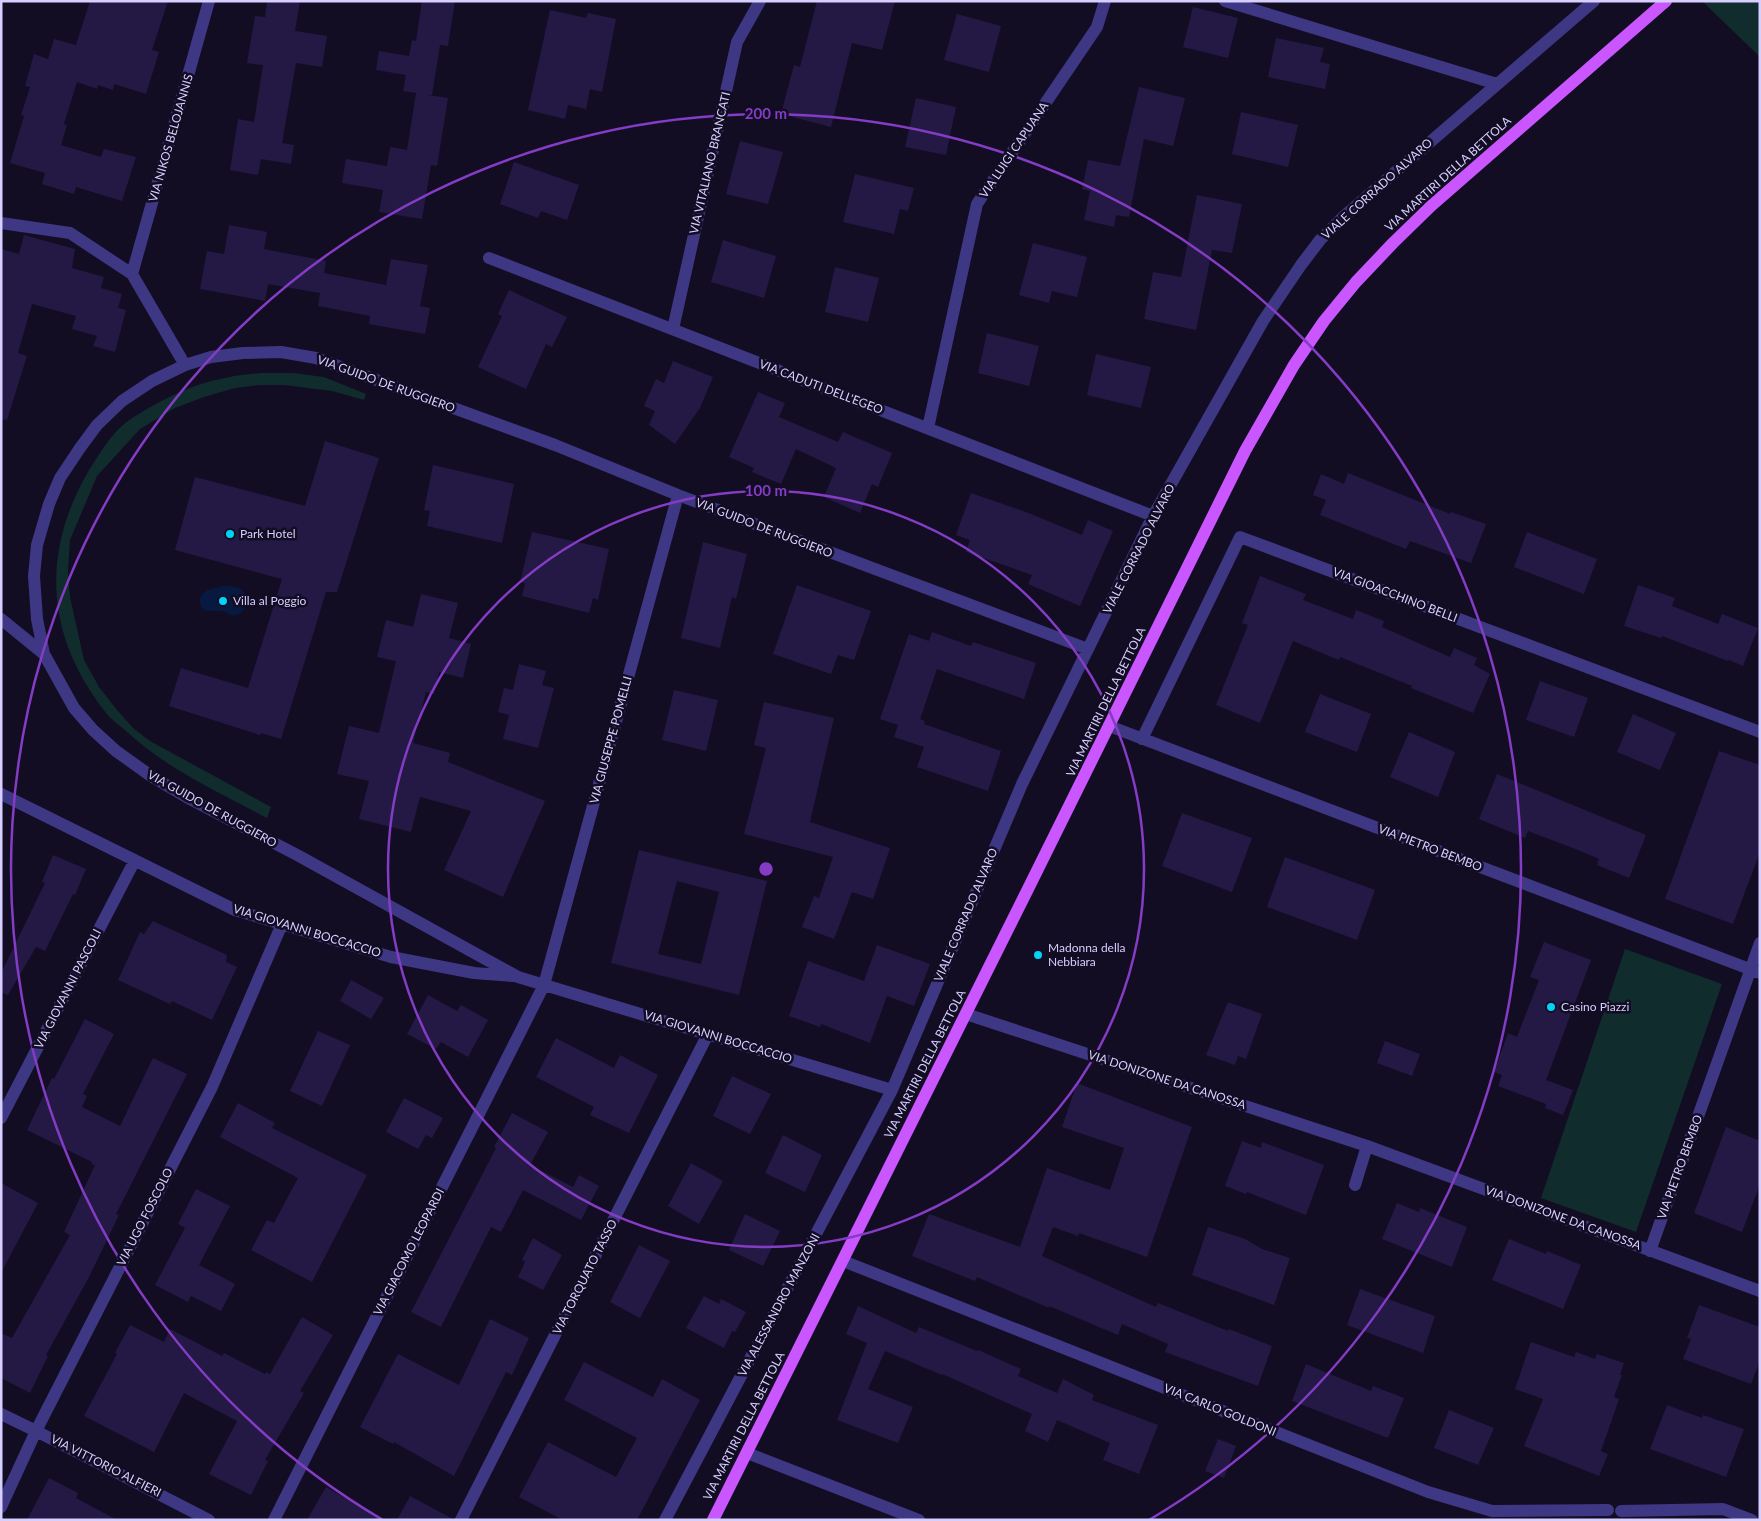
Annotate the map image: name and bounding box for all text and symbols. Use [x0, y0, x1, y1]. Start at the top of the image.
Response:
street label: VIA NIKOS BELOJANNIS [145, 72, 196, 204]
street label: VIA VITALIANO BRANCATI [686, 90, 733, 235]
street label: VIA LUIGI CAPUANA [976, 98, 1052, 201]
text: 200 m [745, 104, 787, 122]
street label: VIA MARTIRI DELLA BETTOLA [1381, 112, 1515, 234]
street label: VIALE CORRADO ALVARO [1318, 135, 1435, 242]
street label: VIA GUIDO DE RUGGIERO [315, 352, 457, 416]
street label: VIA CADUTI DELL'EGEO [757, 356, 886, 417]
text: 100 m [745, 481, 787, 499]
street label: VIALE CORRADO ALVARO [1099, 481, 1178, 616]
street label: VIA GUIDO DE RUGGIERO [694, 494, 835, 561]
place label: Park Hotel [240, 526, 296, 541]
marker: Park Hotel [224, 528, 236, 540]
street label: VIA GIOACCHINO BELLI [1331, 564, 1460, 625]
place label: Villa al Poggio [233, 593, 307, 608]
marker: Villa al Poggio [217, 595, 229, 607]
street label: VIA MARTIRI DELLA BETTOLA [1063, 624, 1149, 779]
street label: VIA GIUSEPPE POMELLI [586, 674, 635, 805]
street label: VIA GUIDO DE RUGGIERO [145, 767, 280, 851]
street label: VIA PIETRO BEMBO [1376, 821, 1485, 874]
street label: VIALE CORRADO ALVARO [931, 845, 1001, 984]
centre of rings [757, 860, 775, 878]
street label: VIA GIOVANNI BOCCACCIO [231, 901, 383, 960]
street label: VIA GIOVANNI PASCOLI [31, 926, 104, 1051]
place label: Madonna della Nebbiara [1048, 940, 1126, 969]
marker: Madonna della Nebbiara [1032, 949, 1044, 961]
street label: VIA MARTIRI DELLA BETTOLA [880, 986, 969, 1141]
place label: Casino Piazzi [1561, 999, 1629, 1014]
marker: Casino Piazzi [1545, 1001, 1557, 1013]
street label: VIA GIOVANNI BOCCACCIO [642, 1007, 794, 1066]
street label: VIA DONIZONE DA CANOSSA [1086, 1047, 1249, 1112]
street label: VIA PIETRO BEMBO [1654, 1112, 1706, 1221]
street label: VIA UGO FOSCOLO [113, 1165, 176, 1268]
street label: VIA DONIZONE DA CANOSSA [1483, 1182, 1644, 1253]
street label: VIA GIACOMO LEOPARDI [370, 1186, 447, 1318]
street label: VIA TORQUATO TASSO [549, 1216, 620, 1337]
street label: VIA ALESSANDRO MANZONI [734, 1231, 823, 1379]
street label: VIA MARTIRI DELLA BETTOLA [699, 1348, 788, 1503]
street label: VIA CARLO GOLDONI [1162, 1380, 1279, 1439]
street label: VIA VITTORIO ALFIERI [48, 1431, 164, 1500]

